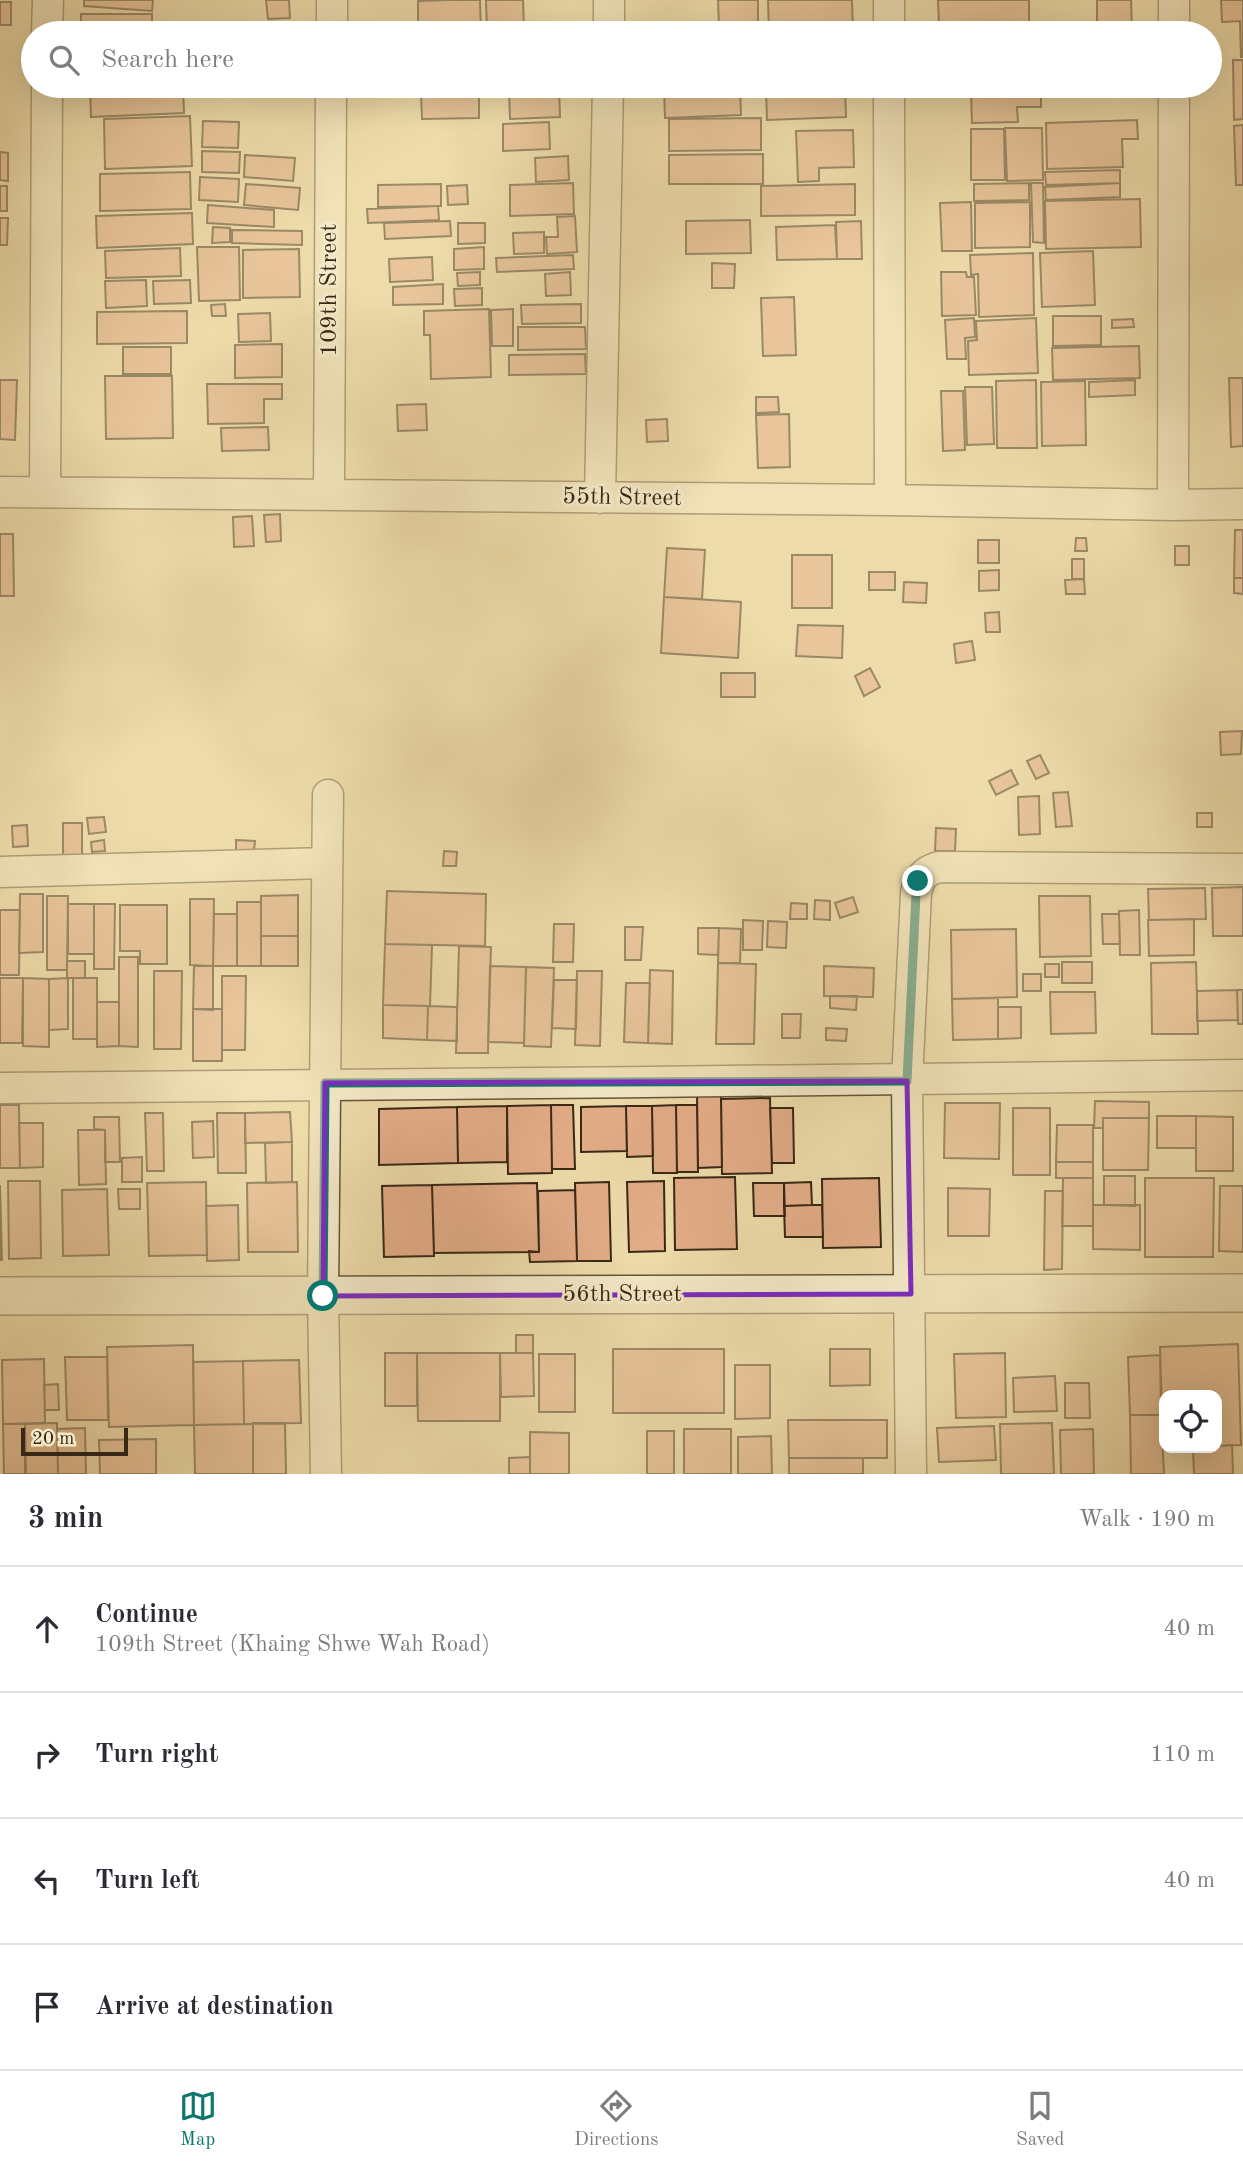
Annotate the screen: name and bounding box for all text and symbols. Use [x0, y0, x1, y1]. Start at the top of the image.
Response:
search box [21, 21, 1222, 98]
icon: search [45, 41, 83, 79]
text: Search here [101, 47, 234, 73]
street label: 109th Street [318, 223, 342, 357]
street label: 55th Street [562, 485, 682, 511]
route end [902, 865, 933, 896]
route start [307, 1280, 338, 1311]
street label: 56th Street [562, 1283, 682, 1307]
map controls [1159, 1390, 1222, 1453]
button: locate [1159, 1390, 1222, 1453]
scale bar [21, 1425, 128, 1457]
text: 20 m [32, 1430, 74, 1449]
text: 3 min [28, 1504, 103, 1534]
text: Walk · 190 m [1079, 1508, 1215, 1531]
text: Continue [95, 1602, 198, 1628]
icon: ahead [28, 1610, 66, 1648]
text: 40 m [1164, 1617, 1215, 1640]
text: 109th Street (Khaing Shwe Wah Road) [95, 1633, 490, 1656]
icon: right [28, 1736, 66, 1774]
text: Turn right [95, 1742, 218, 1768]
text: 110 m [1150, 1743, 1215, 1766]
icon: left [28, 1862, 66, 1900]
text: Turn left [95, 1868, 200, 1894]
text: 40 m [1164, 1869, 1215, 1892]
icon: arrive [28, 1988, 66, 2026]
text: Arrive at destination [95, 1994, 334, 2020]
tab: Map [179, 2087, 217, 2152]
tab: Directions [574, 2087, 659, 2152]
tab: Saved [1016, 2087, 1064, 2152]

